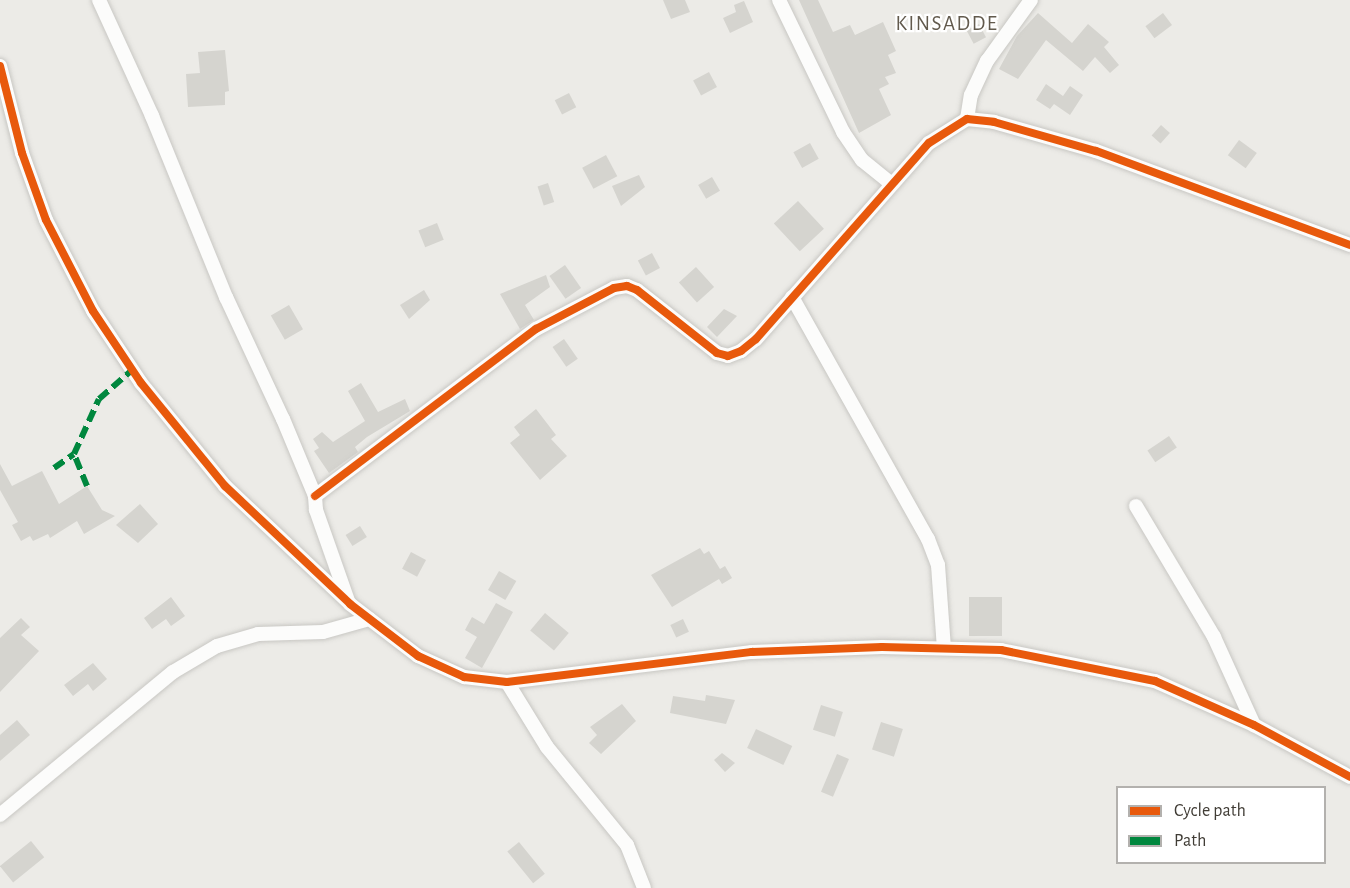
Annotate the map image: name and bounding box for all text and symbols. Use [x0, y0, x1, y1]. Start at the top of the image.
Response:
district label: KINSADDE [896, 11, 998, 37]
legend [1116, 786, 1326, 864]
text: Cycle path [1174, 802, 1246, 820]
text: Path [1174, 832, 1206, 850]

